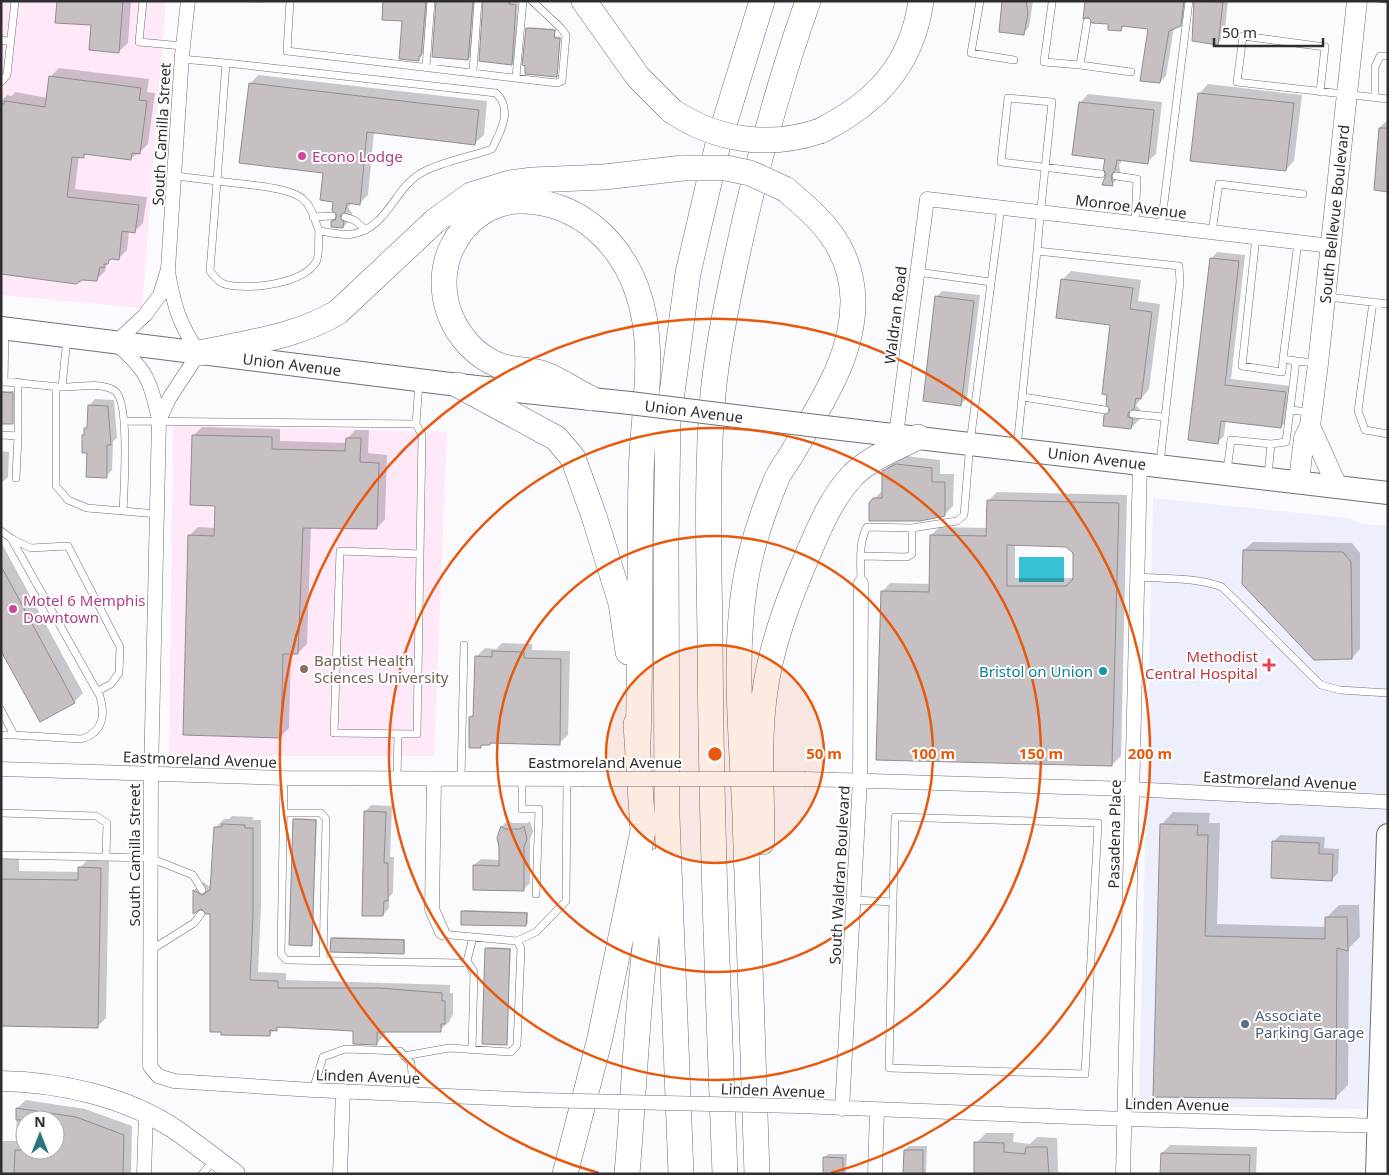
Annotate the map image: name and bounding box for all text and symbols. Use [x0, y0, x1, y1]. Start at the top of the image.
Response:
scale bar [1214, 15, 1323, 47]
text: 50 m [1222, 22, 1257, 42]
street label: South Camilla Street [147, 62, 175, 206]
street label: South Bellevue Boulevard [1315, 124, 1353, 304]
place label: Econo Lodge [312, 146, 403, 166]
marker: Econo Lodge [296, 150, 308, 162]
street label: Monroe Avenue [1074, 189, 1188, 223]
street label: Waldran Road [879, 265, 911, 365]
street label: Union Avenue [242, 348, 342, 380]
street label: Union Avenue [644, 395, 744, 427]
street label: Union Avenue [1047, 442, 1147, 474]
place label: Motel 6 Memphis Downtown [23, 590, 145, 627]
marker: Motel 6 Memphis Downtown [7, 603, 19, 615]
place label: Methodist Central Hospital [1145, 646, 1259, 683]
place label: Baptist Health Sciences University [314, 650, 449, 687]
marker: Methodist Central Hospital [1262, 658, 1276, 672]
place label: Bristol on Union [979, 661, 1093, 681]
marker: Baptist Health Sciences University [298, 663, 310, 675]
marker: Bristol on Union [1097, 665, 1109, 677]
text: 50 m [806, 743, 842, 763]
text: 100 m [911, 743, 955, 763]
text: 150 m [1019, 743, 1063, 763]
text: 200 m [1128, 743, 1172, 763]
centre of rings [706, 745, 724, 763]
street label: Eastmoreland Avenue [123, 746, 277, 772]
street label: Eastmoreland Avenue [528, 752, 682, 772]
street label: Eastmoreland Avenue [1203, 766, 1357, 794]
street label: Pasadena Place [1103, 779, 1125, 889]
street label: South Camilla Street [124, 783, 144, 926]
street label: South Waldran Boulevard [824, 785, 854, 965]
place label: Associate Parking Garage [1255, 1005, 1364, 1042]
marker: Associate Parking Garage [1239, 1018, 1251, 1030]
street label: Linden Avenue [315, 1064, 421, 1088]
street label: Linden Avenue [720, 1078, 826, 1102]
street label: Linden Avenue [1125, 1093, 1229, 1115]
north arrow [15, 1110, 65, 1160]
text: N [34, 1112, 46, 1131]

